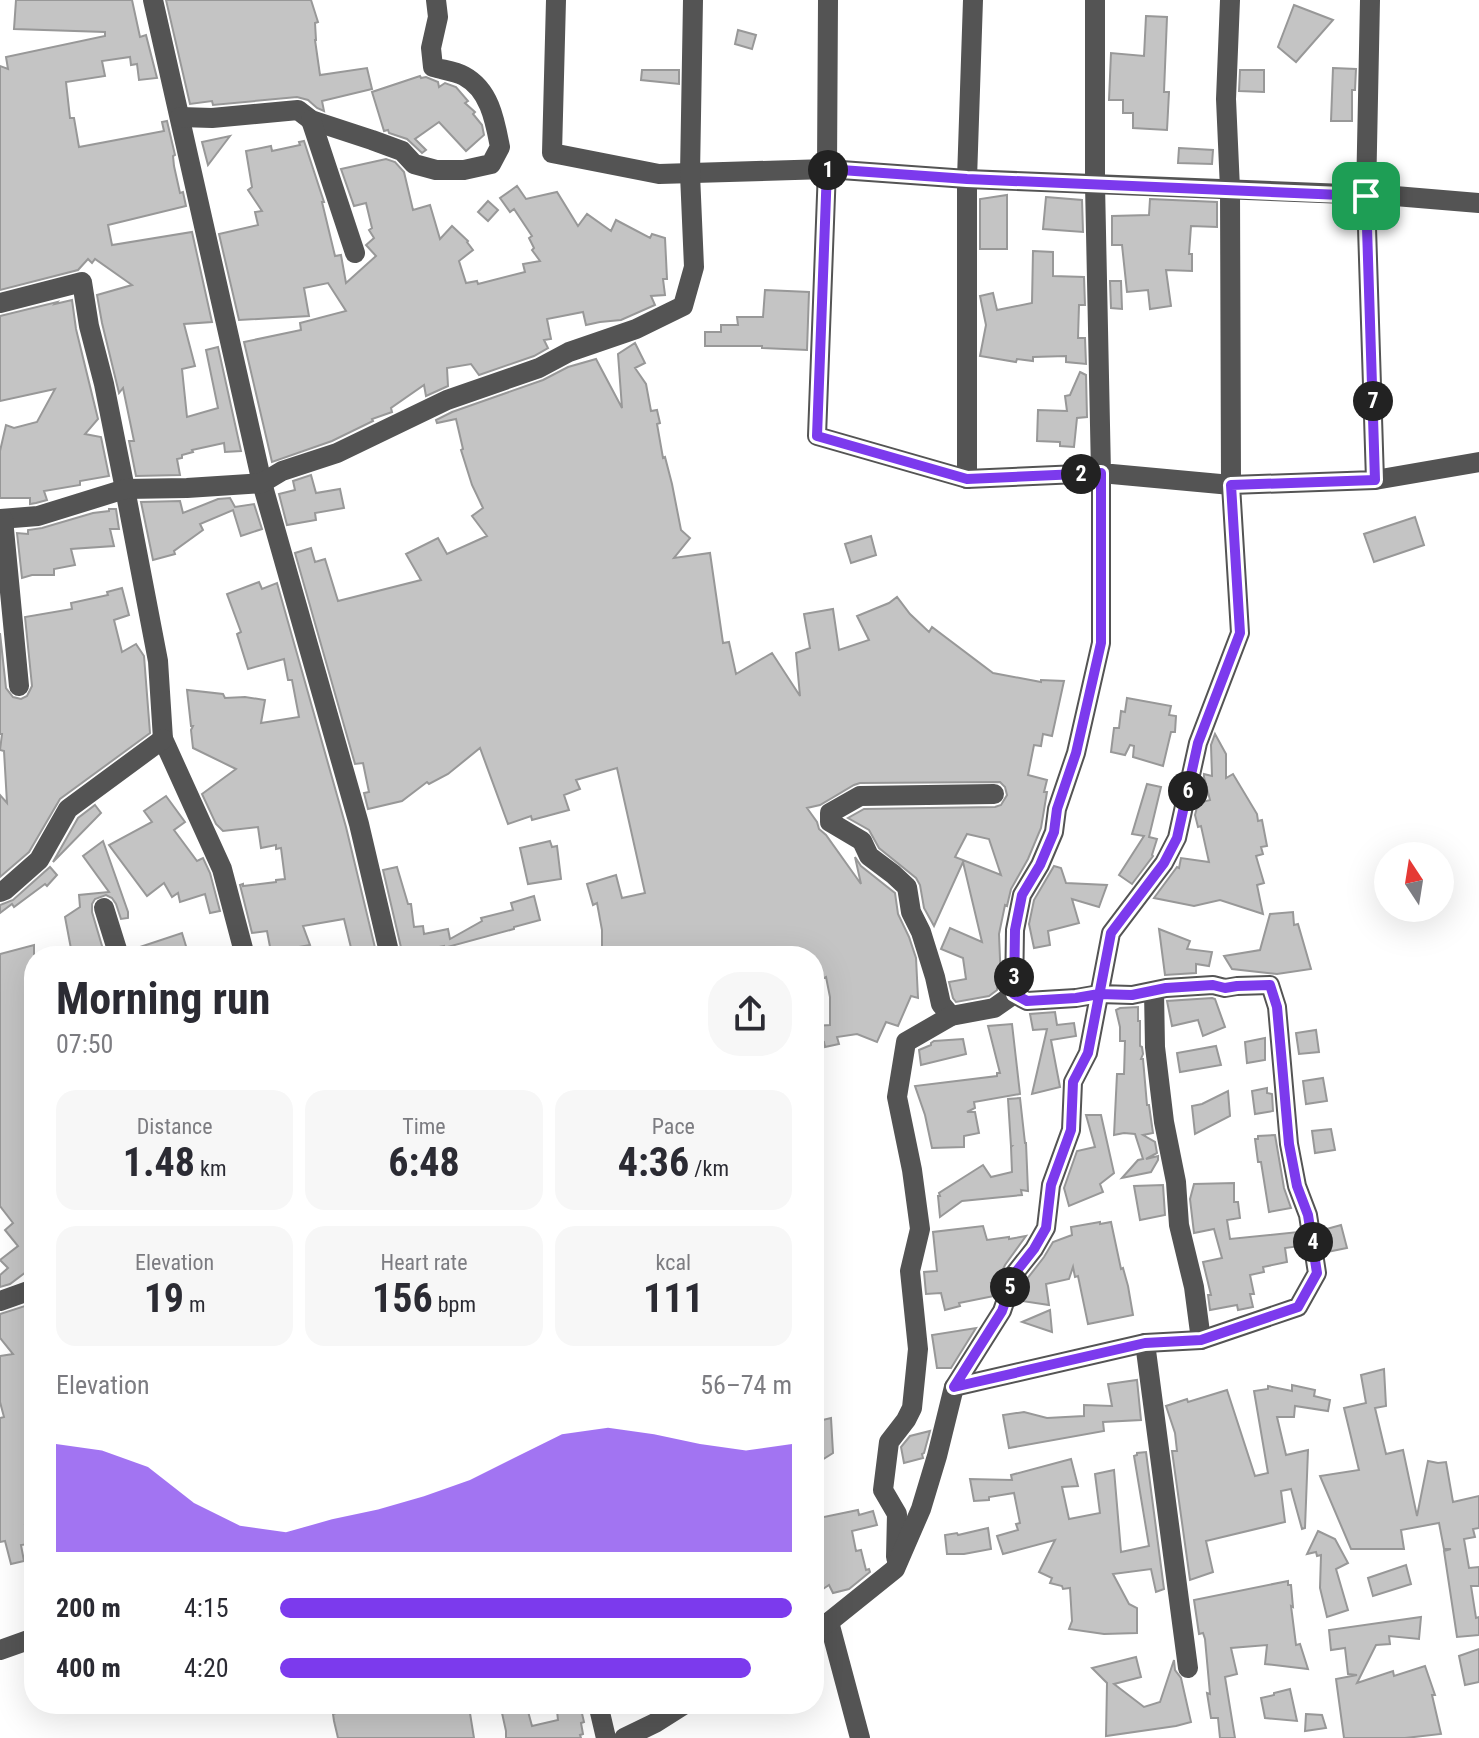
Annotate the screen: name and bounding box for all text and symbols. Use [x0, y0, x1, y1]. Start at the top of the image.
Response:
pin: 1 [808, 150, 848, 190]
text: 1 [822, 157, 834, 182]
pin [1332, 162, 1400, 230]
icon: arrive [1344, 174, 1388, 218]
pin: 7 [1353, 381, 1393, 421]
text: 7 [1367, 388, 1379, 413]
pin: 2 [1061, 454, 1101, 494]
text: 2 [1075, 461, 1087, 486]
pin: 6 [1168, 771, 1208, 811]
text: 6 [1182, 778, 1194, 803]
north arrow [1374, 842, 1454, 922]
map controls [1374, 842, 1454, 922]
pin: 3 [994, 957, 1034, 997]
text: 3 [1008, 964, 1020, 989]
button: share [708, 972, 792, 1056]
text: Morning run [56, 973, 270, 1025]
text: 07:50 [56, 1029, 113, 1059]
text: Distance [137, 1114, 213, 1139]
text: Time [402, 1114, 446, 1139]
text: Pace [652, 1114, 695, 1139]
text: 1.48 [123, 1139, 195, 1186]
text: 6:48 [388, 1139, 460, 1186]
text: 4:36 [618, 1139, 689, 1186]
text: km [195, 1156, 227, 1181]
text: /km [689, 1156, 729, 1181]
pin: 4 [1293, 1222, 1333, 1262]
text: 4 [1307, 1229, 1319, 1254]
text: Elevation [135, 1250, 214, 1275]
text: Heart rate [381, 1250, 467, 1275]
text: kcal [656, 1250, 691, 1275]
pin: 5 [990, 1267, 1030, 1307]
text: 5 [1004, 1274, 1016, 1299]
text: 19 [144, 1275, 184, 1322]
text: 156 [372, 1275, 433, 1322]
text: 111 [643, 1275, 704, 1322]
text: m [184, 1292, 206, 1317]
text: bpm [433, 1292, 476, 1317]
text: Elevation [56, 1370, 150, 1400]
text: 56–74 m [700, 1370, 792, 1400]
text: 200 m [56, 1593, 121, 1623]
text: 4:15 [184, 1593, 229, 1623]
text: 400 m [56, 1653, 121, 1683]
text: 4:20 [184, 1653, 229, 1683]

